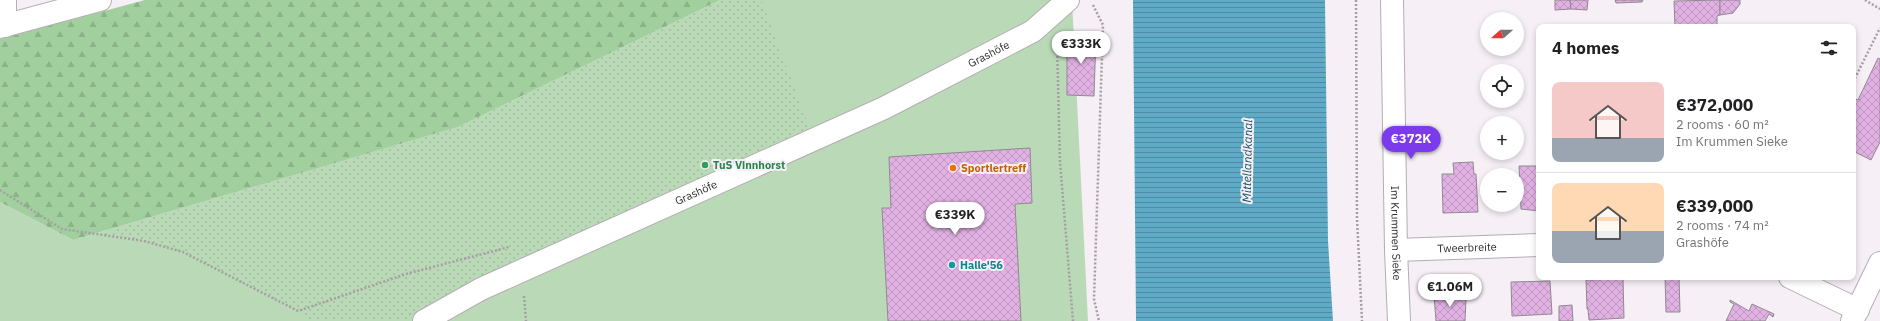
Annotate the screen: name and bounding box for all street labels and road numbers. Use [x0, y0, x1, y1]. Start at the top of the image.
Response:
street label: Grashöfe [966, 37, 1012, 70]
street label: Grashöfe [673, 177, 719, 208]
street label: Im Krummen Sieke [1388, 185, 1404, 281]
street label: Tweerbreite [1437, 239, 1497, 256]

